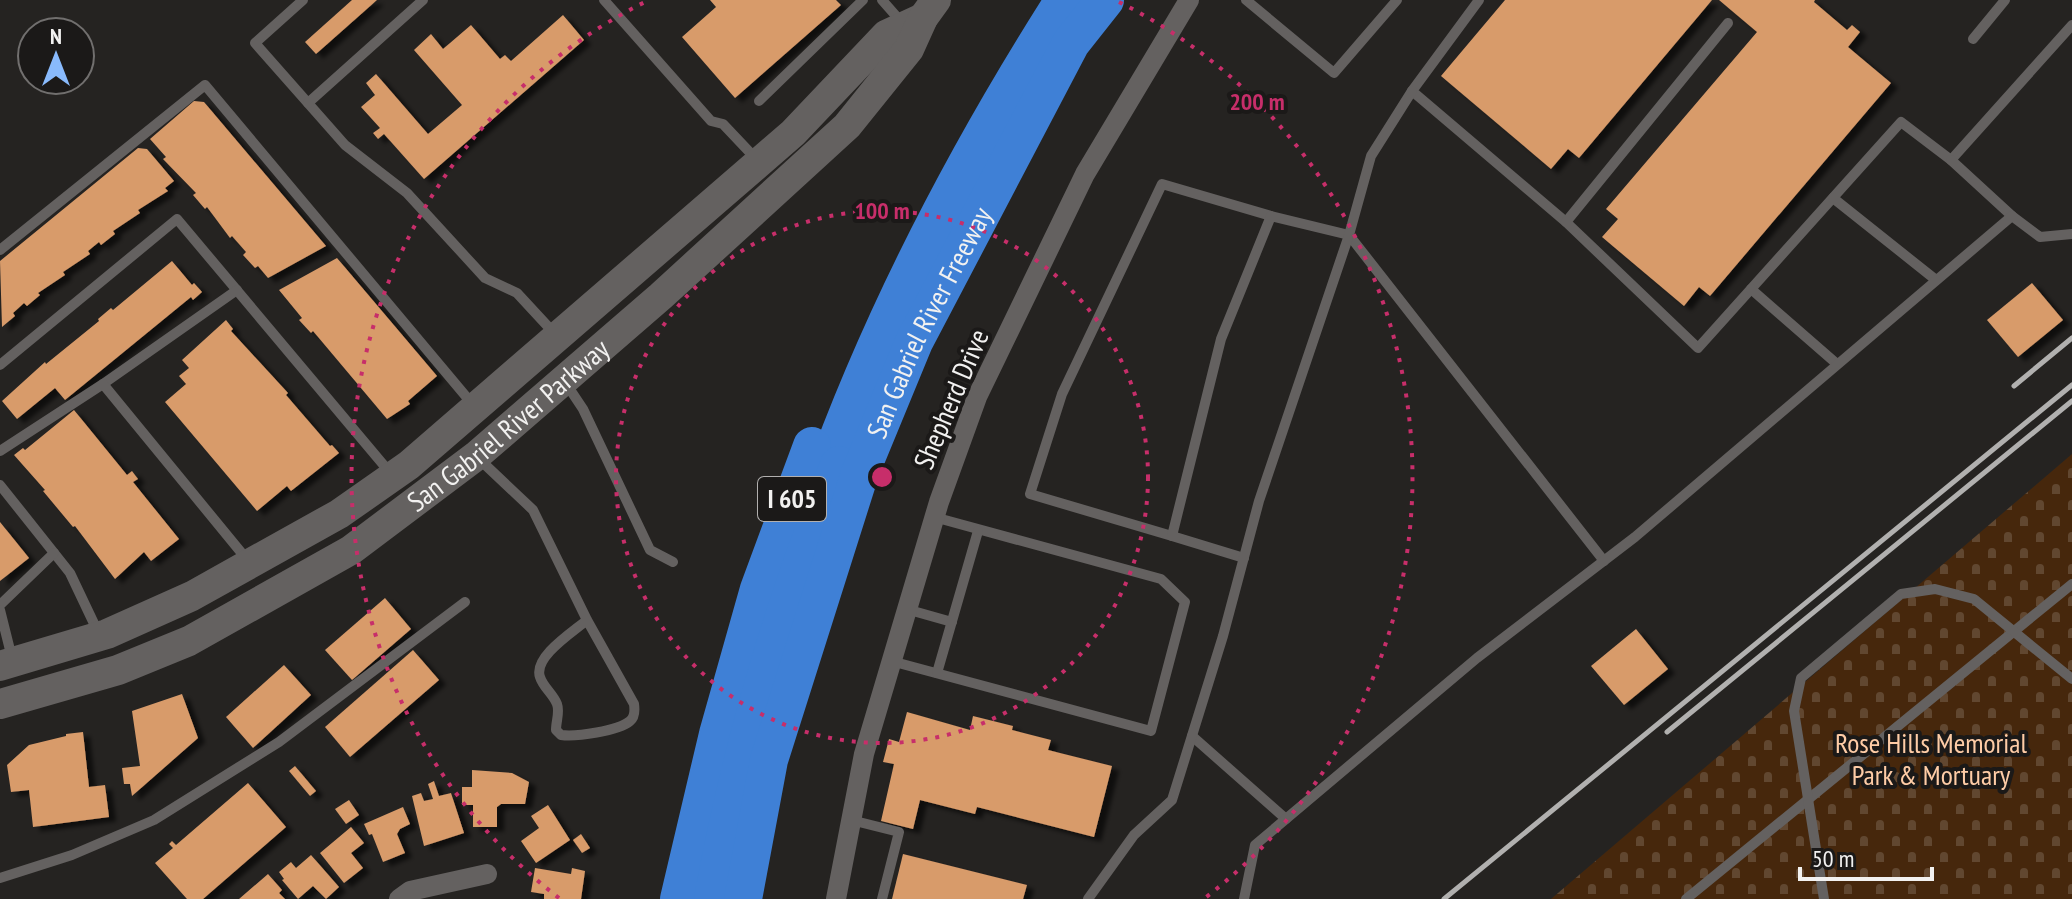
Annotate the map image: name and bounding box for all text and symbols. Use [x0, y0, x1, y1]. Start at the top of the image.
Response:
north arrow [16, 16, 96, 96]
text: N [50, 22, 62, 50]
text: 200 m [1229, 86, 1285, 117]
text: 100 m [854, 195, 910, 226]
street label: San Gabriel River Freeway [857, 200, 1000, 443]
street label: Shepherd Drive [904, 323, 997, 474]
street label: San Gabriel River Parkway [399, 330, 617, 519]
centre of rings [868, 463, 896, 491]
road number: I 605 [758, 477, 826, 521]
park label: Rose Hills Memorial Park & Mortuary [1835, 724, 2028, 793]
scale bar [1800, 831, 1932, 881]
text: 50 m [1812, 843, 1854, 874]

